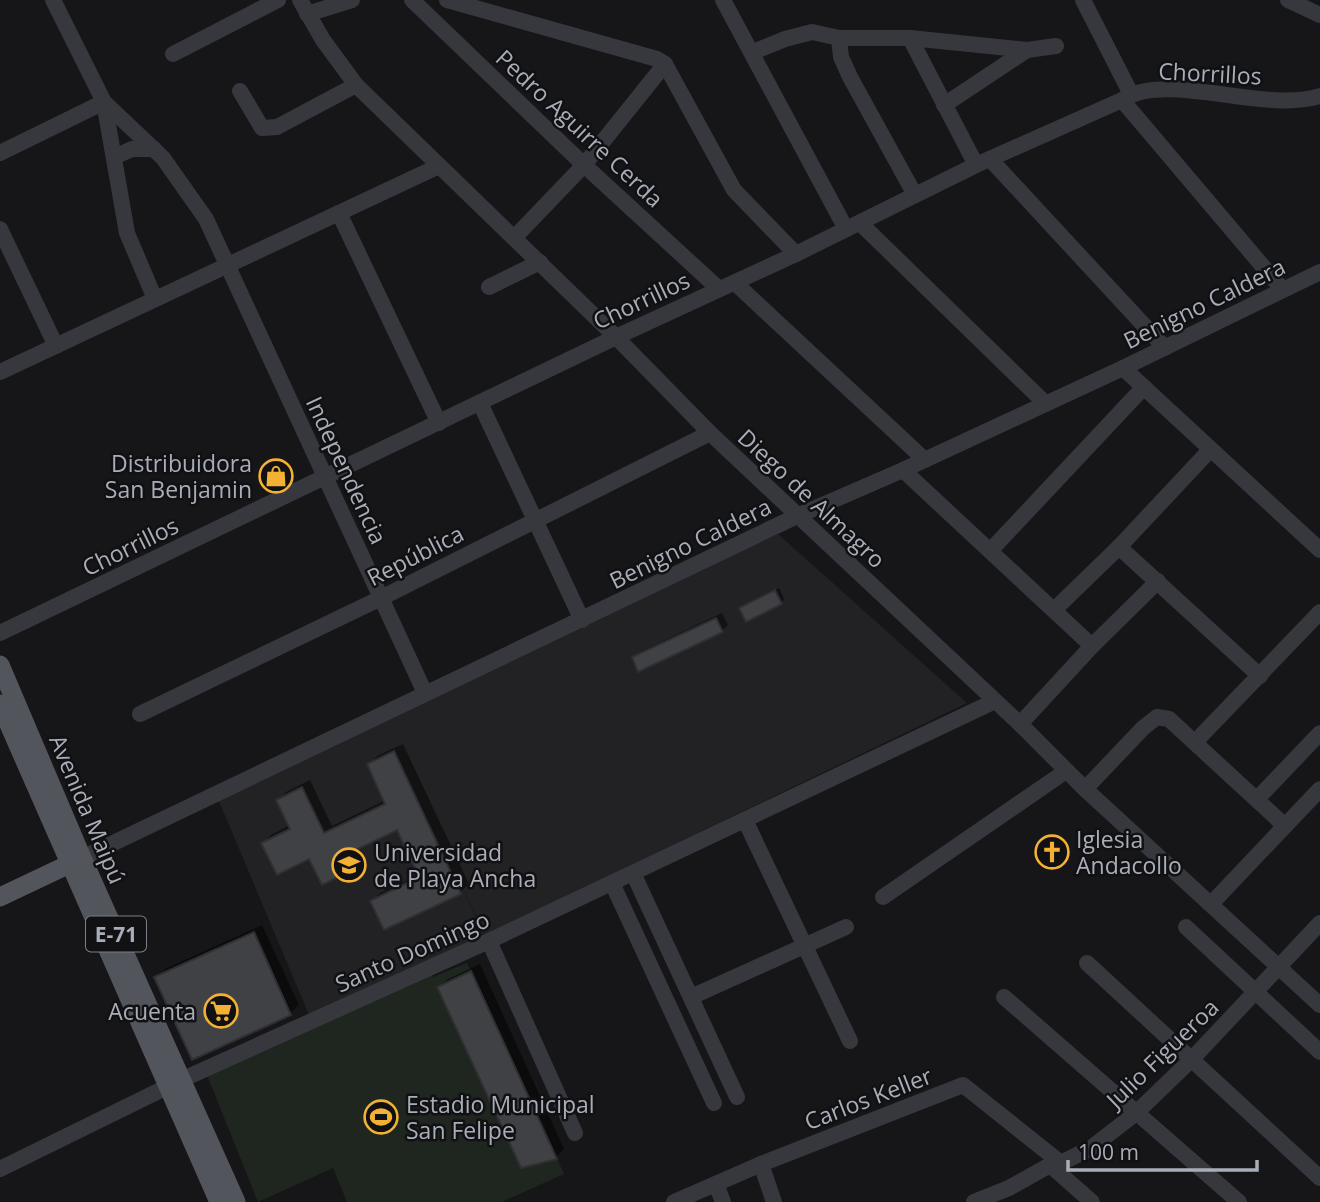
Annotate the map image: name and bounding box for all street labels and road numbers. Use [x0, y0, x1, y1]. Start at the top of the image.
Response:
street label: Pedro Aguirre Cerda [489, 42, 671, 214]
street label: Chorrillos [1158, 54, 1262, 92]
street label: Benigno Caldera [1118, 250, 1290, 356]
street label: Chorrillos [587, 264, 695, 336]
street label: Independencia [299, 391, 395, 549]
street label: Diego de Almagro [731, 421, 893, 575]
street label: Benigno Caldera [604, 490, 776, 596]
street label: Chorrillos [76, 509, 184, 583]
street label: República [361, 517, 469, 593]
street label: Avenida Maipú [42, 730, 134, 888]
street label: Santo Domingo [330, 903, 494, 999]
road number: E-71 [86, 916, 146, 951]
street label: Julio Figueroa [1097, 991, 1225, 1116]
street label: Carlos Keller [800, 1059, 937, 1137]

